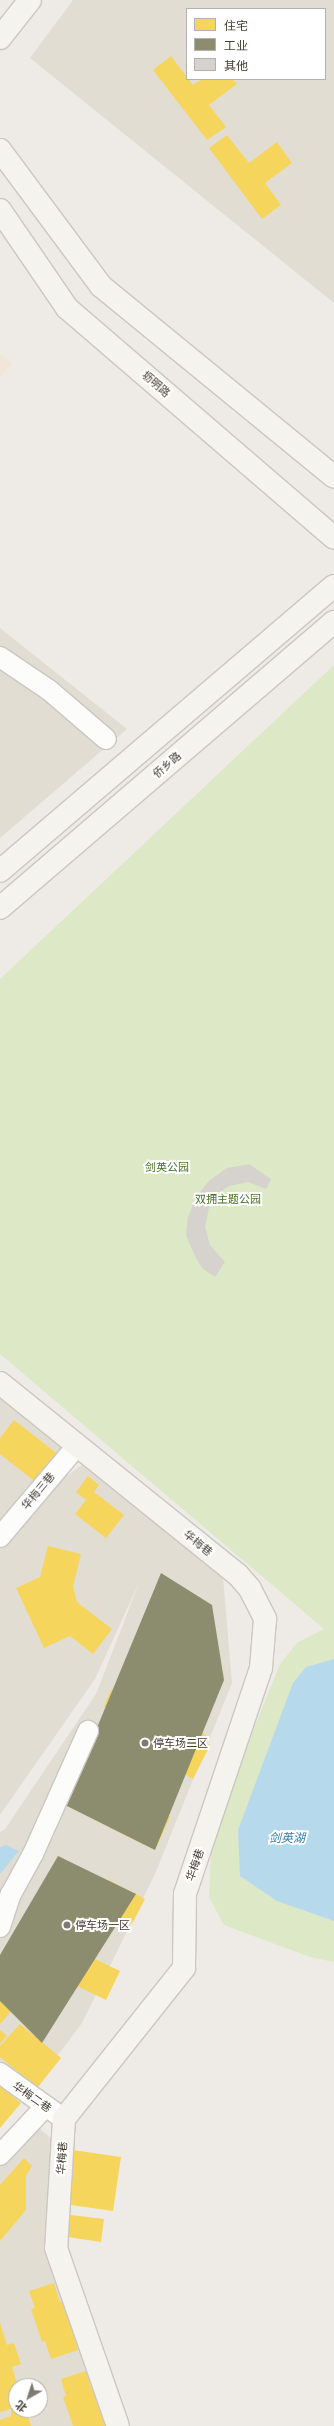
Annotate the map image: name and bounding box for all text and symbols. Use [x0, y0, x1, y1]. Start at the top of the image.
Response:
legend [186, 8, 326, 80]
text: 住宅 [224, 19, 248, 33]
text: 工业 [224, 39, 248, 53]
text: 其他 [224, 59, 248, 73]
street label: 坜明路 [139, 368, 173, 400]
street label: 侨乡路 [150, 749, 184, 781]
park label: 剑英公园 [145, 1160, 189, 1174]
park label: 双拥主题公园 [195, 1192, 261, 1206]
street label: 华梅三巷 [19, 1470, 57, 1512]
street label: 华梅巷 [181, 1527, 215, 1559]
place label: 停车场二区 [153, 1736, 208, 1750]
marker: 停车场二区 [140, 1738, 150, 1748]
water label: 剑英湖 [269, 1832, 305, 1846]
street label: 华梅巷 [183, 1847, 207, 1883]
place label: 停车场一区 [75, 1918, 130, 1932]
marker: 停车场一区 [62, 1920, 72, 1930]
street label: 华梅二巷 [10, 2079, 54, 2115]
street label: 华梅巷 [54, 2141, 70, 2175]
north arrow [8, 2378, 48, 2418]
text: 北 [13, 2398, 29, 2415]

